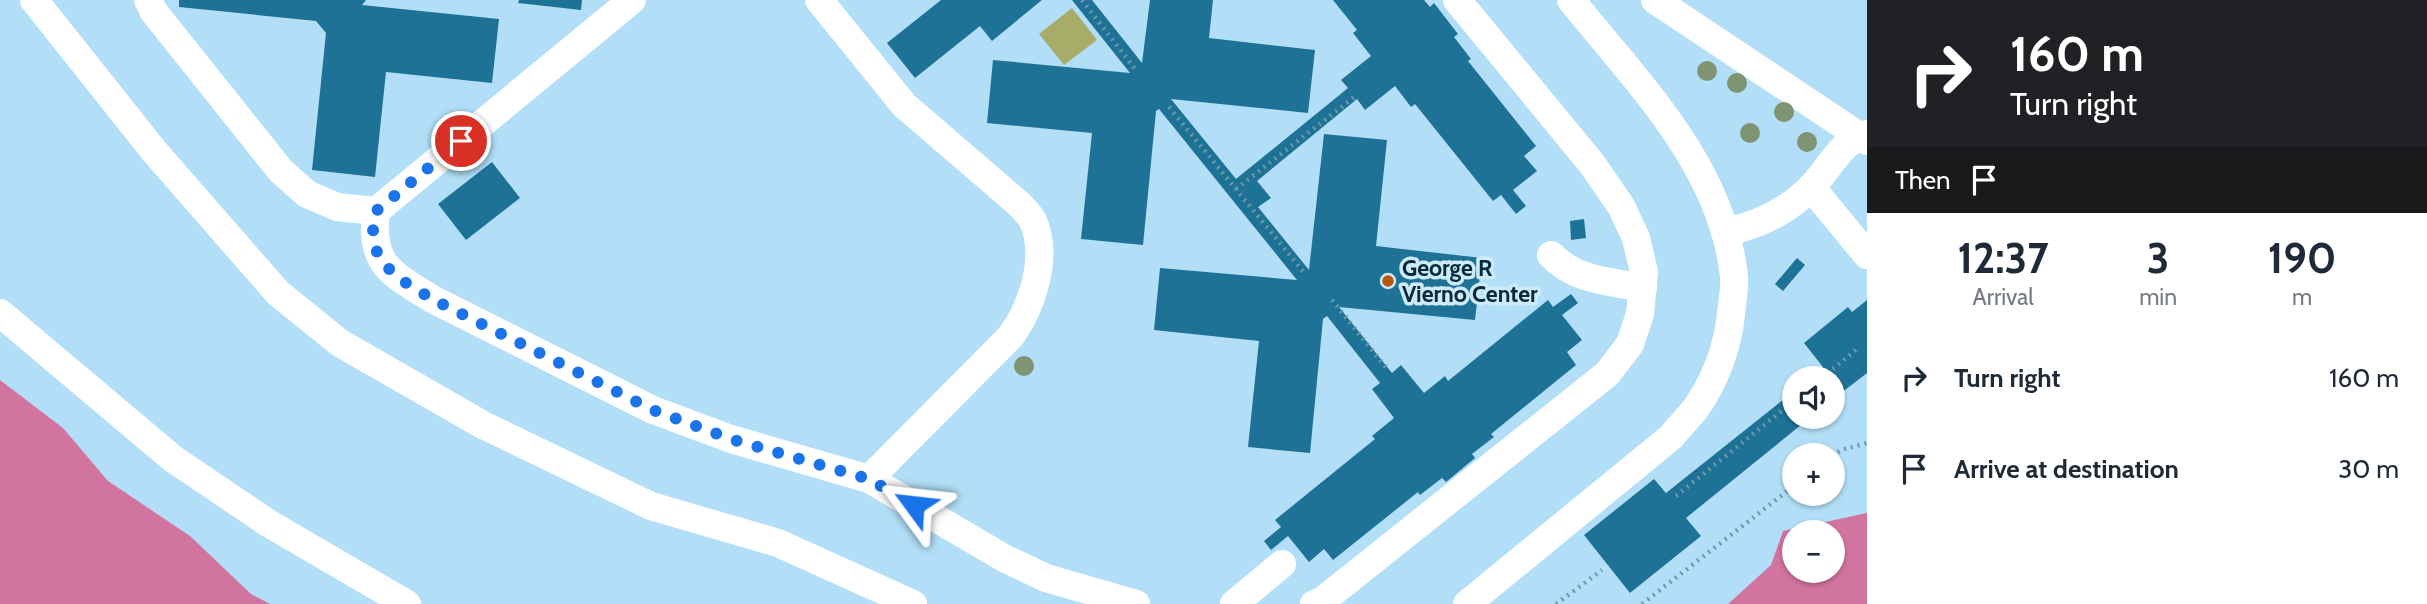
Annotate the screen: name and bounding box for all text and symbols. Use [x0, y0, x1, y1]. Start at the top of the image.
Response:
text: 160 m [2010, 24, 2144, 83]
icon: right [1895, 28, 1986, 119]
text: Turn right [2010, 84, 2137, 123]
pin [431, 111, 491, 171]
icon: arrive [442, 122, 480, 160]
icon: arrive [1965, 161, 2003, 199]
text: Then [1895, 164, 1951, 196]
text: 12:37 [1958, 232, 2049, 284]
text: 3 [2147, 232, 2169, 284]
text: 190 [2268, 232, 2336, 284]
place label: George R Vierno Center [1402, 254, 1538, 308]
marker: George R Vierno Center [1380, 273, 1396, 289]
text: Arrival [1972, 283, 2034, 311]
text: min [2139, 283, 2177, 311]
text: m [2292, 283, 2312, 311]
icon: right [1895, 359, 1933, 397]
text: Turn right [1954, 362, 2060, 394]
text: 160 m [2329, 362, 2399, 394]
map controls [1782, 366, 1845, 583]
button: sound [1782, 366, 1845, 429]
button: + [1782, 443, 1845, 506]
icon: arrive [1895, 450, 1933, 488]
text: Arrive at destination [1954, 453, 2179, 485]
text: 30 m [2338, 453, 2399, 485]
position arrow [877, 468, 951, 542]
button: − [1782, 520, 1845, 583]

